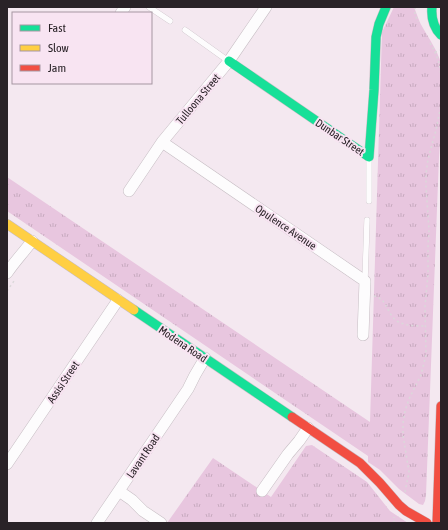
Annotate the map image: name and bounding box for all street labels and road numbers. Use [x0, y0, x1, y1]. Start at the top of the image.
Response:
street label: Tulloona Street [174, 71, 222, 127]
street label: Dunbar Street [313, 116, 367, 158]
street label: Opulence Avenue [253, 202, 319, 252]
street label: Modena Road [157, 323, 209, 365]
street label: Assisi Street [45, 359, 81, 405]
street label: Lavant Road [124, 432, 162, 480]

